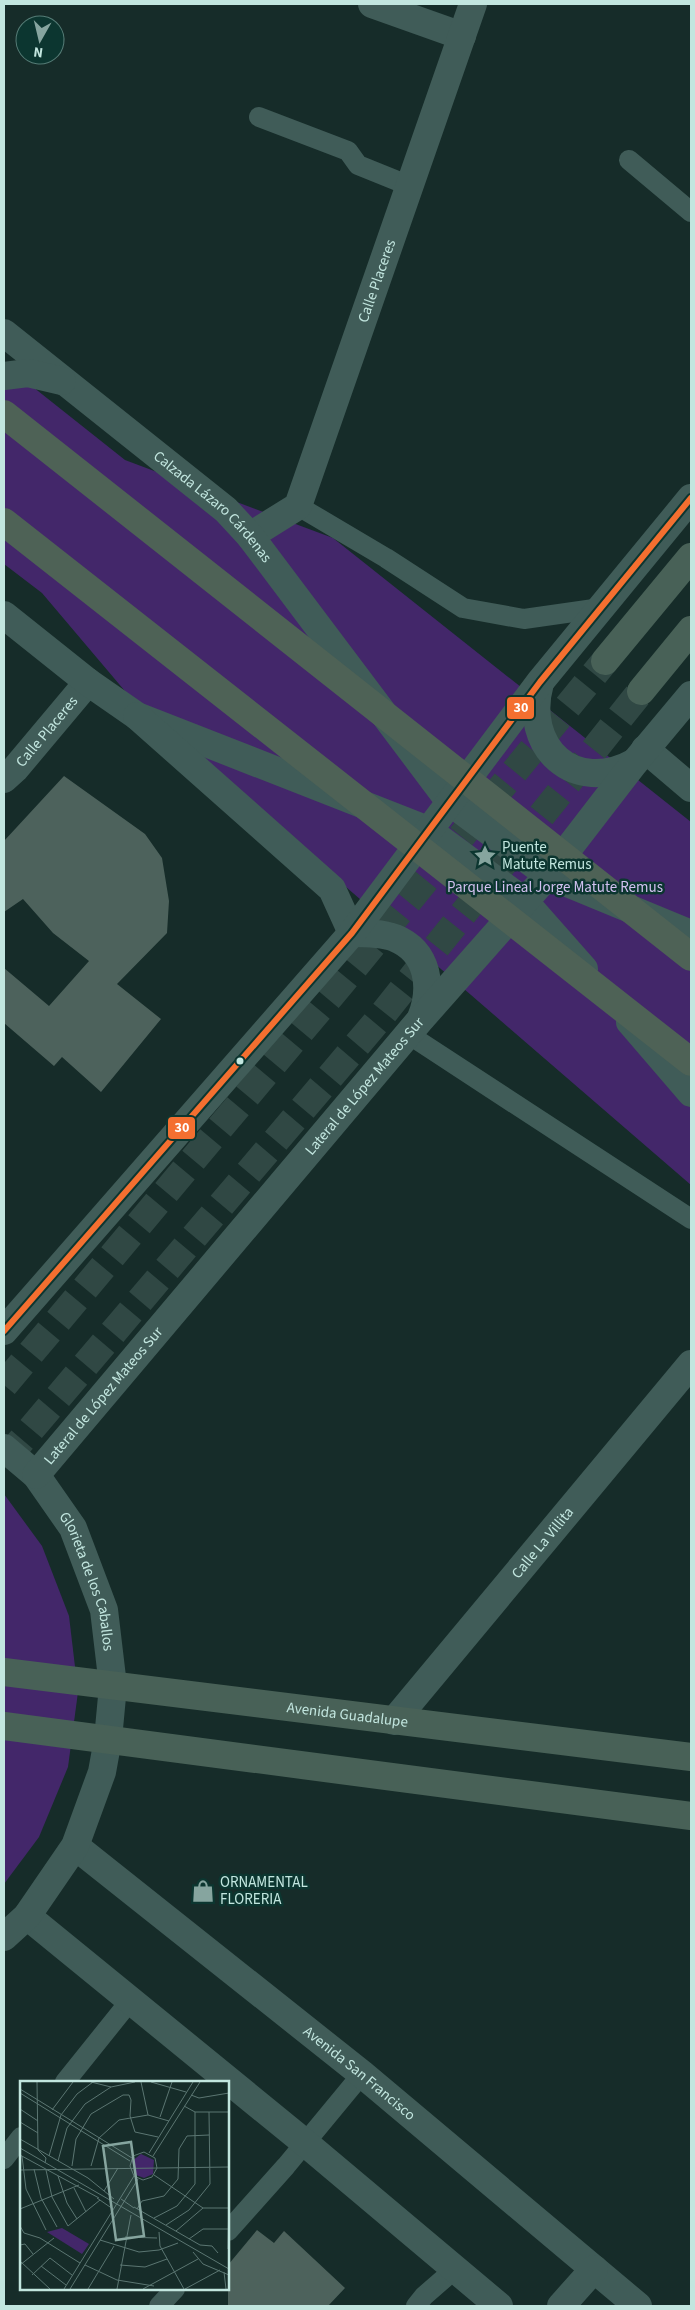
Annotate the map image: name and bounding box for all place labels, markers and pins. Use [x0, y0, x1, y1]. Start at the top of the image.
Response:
place label: Puente Matute Remus [502, 837, 592, 875]
place icon: Puente Matute Remus [472, 843, 498, 869]
unlabelled marker [235, 1056, 245, 1066]
place label: ORNAMENTAL FLORERIA [220, 1872, 308, 1910]
shop icon: ORNAMENTAL FLORERIA [190, 1878, 216, 1904]

